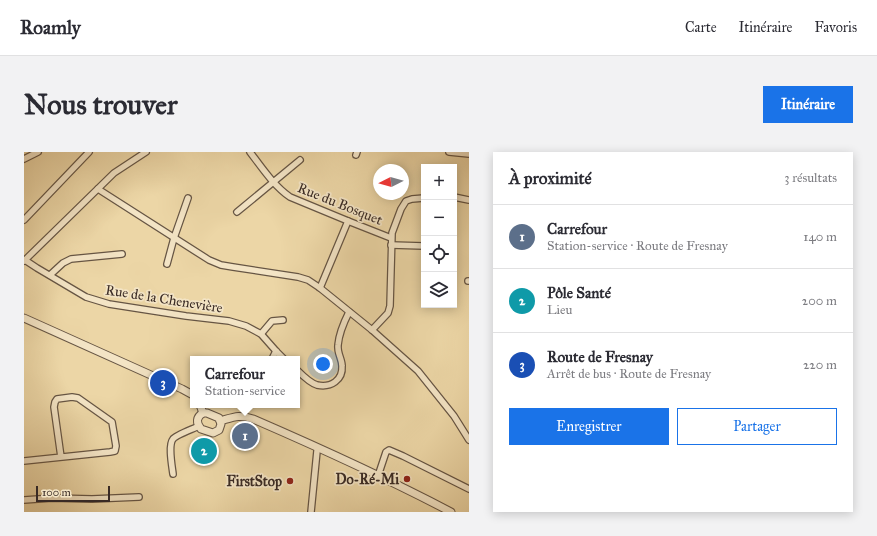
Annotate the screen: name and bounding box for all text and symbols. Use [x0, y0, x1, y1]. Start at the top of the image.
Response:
text: Roamly [20, 16, 81, 39]
text: Carte [685, 19, 717, 36]
text: Itinéraire [739, 19, 792, 36]
text: Favoris [814, 19, 857, 36]
button: Itinéraire [763, 86, 853, 123]
text: Nous trouver [24, 87, 177, 122]
north arrow [373, 164, 409, 200]
map controls [421, 164, 457, 308]
button: + [421, 164, 457, 200]
text: À proximité [509, 168, 592, 189]
text: 3 résultats [784, 170, 837, 186]
street label: Rue du Bosquet [295, 179, 385, 230]
button: − [421, 200, 457, 236]
text: Carrefour [547, 220, 607, 238]
text: 1 [519, 229, 525, 245]
text: 140 m [803, 229, 837, 245]
button: locate [421, 236, 457, 272]
text: Station-service · Route de Fresnay [547, 238, 728, 254]
button: layers [421, 272, 457, 308]
street label: Rue de la Chenevière [104, 281, 224, 317]
text: Pôle Santé [547, 284, 611, 302]
text: 2 [519, 293, 525, 309]
text: 200 m [802, 293, 837, 309]
text: Lieu [547, 302, 572, 318]
text: Route de Fresnay [547, 348, 653, 366]
your location [313, 354, 333, 374]
popup [190, 356, 300, 408]
text: 3 [519, 357, 525, 373]
text: 220 m [803, 357, 837, 373]
text: Carrefour [205, 365, 265, 383]
text: Arrêt de bus · Route de Fresnay [547, 366, 711, 382]
pin: 3 [150, 368, 176, 398]
text: Station-service [205, 383, 285, 399]
button: Enregistrer [509, 408, 669, 445]
button: Partager [677, 408, 837, 445]
pin: 1 [232, 421, 258, 451]
pin: 2 [191, 436, 217, 466]
place label: Do-Ré-Mi [335, 471, 399, 488]
place label: FirstStop [227, 473, 282, 491]
marker: Do-Ré-Mi [402, 474, 412, 484]
marker: FirstStop [285, 476, 295, 486]
scale bar [36, 484, 110, 503]
text: 100 m [42, 486, 71, 499]

